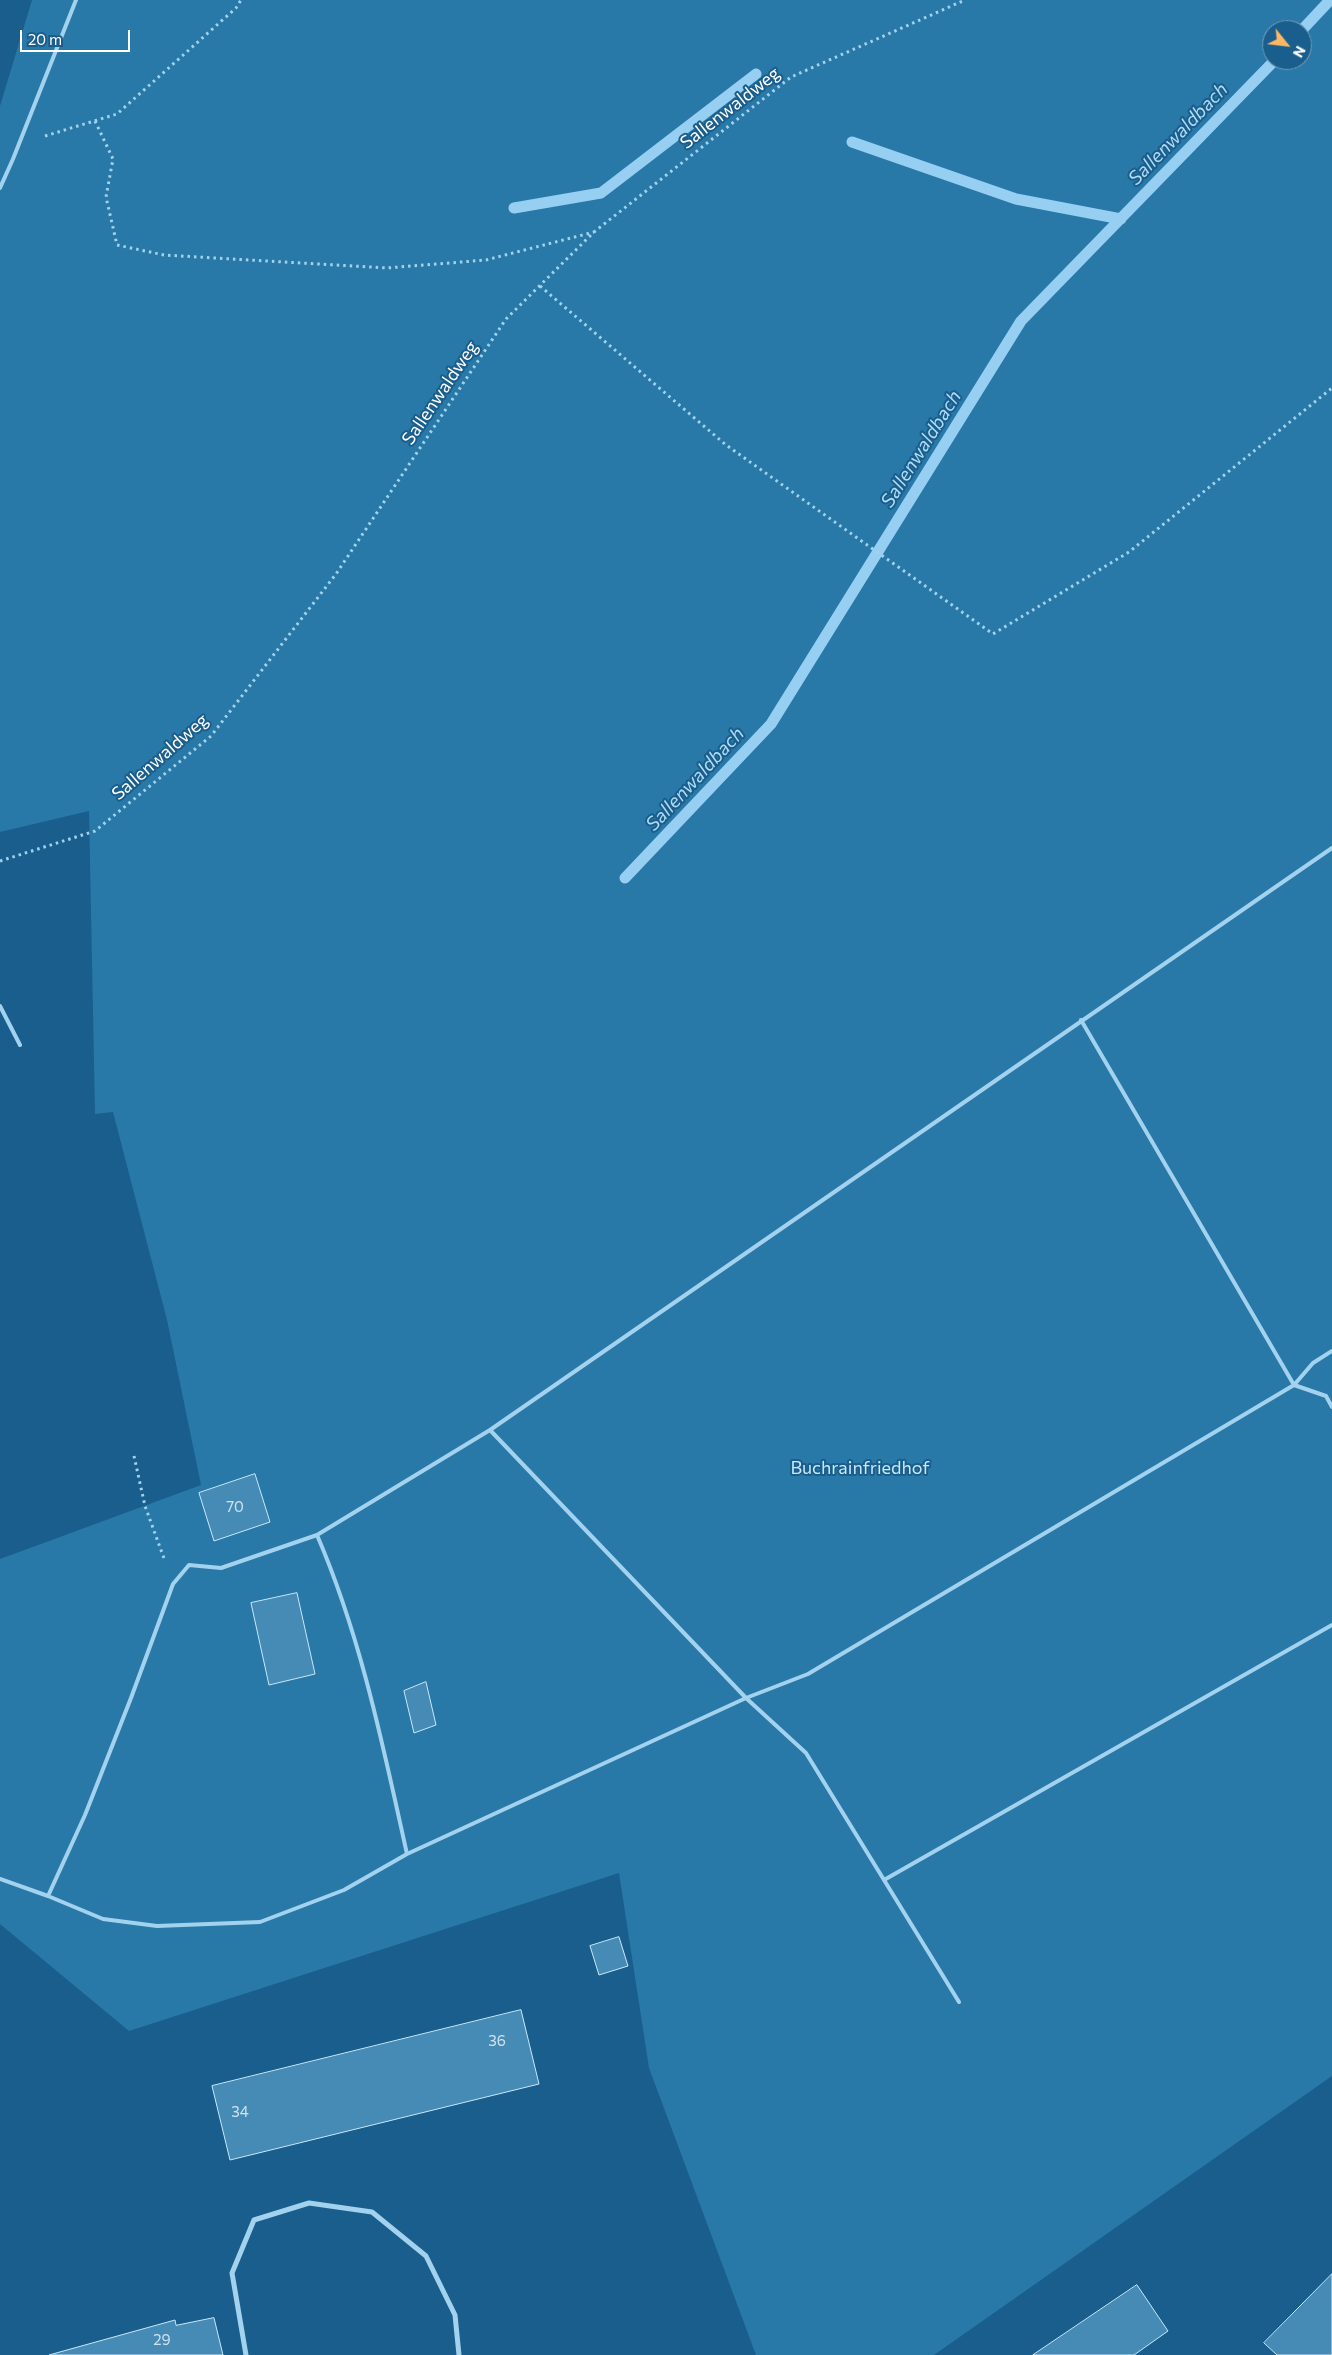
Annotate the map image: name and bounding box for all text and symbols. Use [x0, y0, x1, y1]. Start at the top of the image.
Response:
scale bar [22, 20, 132, 52]
north arrow [1262, 20, 1312, 70]
text: 20 m [28, 30, 62, 48]
text: N [1290, 43, 1310, 61]
street label: Sallenwaldweg [676, 62, 784, 154]
water label: Sallenwaldbach [1123, 78, 1233, 190]
street label: Sallenwaldweg [397, 337, 483, 449]
water label: Sallenwaldbach [876, 386, 966, 512]
street label: Sallenwaldweg [107, 709, 213, 805]
water label: Sallenwaldbach [641, 722, 749, 836]
park label: Buchrainfriedhof [790, 1457, 930, 1479]
house number: 70 [226, 1498, 244, 1516]
house number: 36 [488, 2032, 506, 2050]
house number: 34 [231, 2103, 249, 2121]
house number: 29 [153, 2331, 171, 2349]

